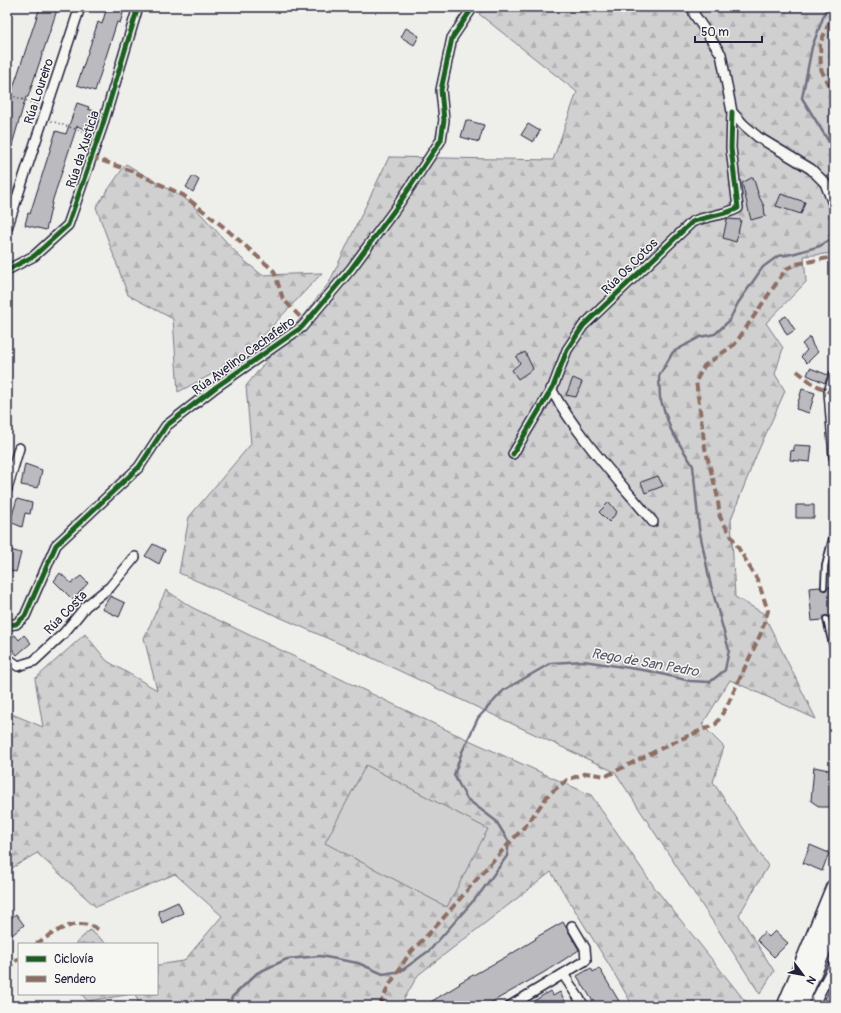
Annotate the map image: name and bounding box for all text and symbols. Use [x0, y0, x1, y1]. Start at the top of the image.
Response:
scale bar [695, 18, 762, 44]
text: 50 m [701, 25, 729, 40]
street label: Rúa Loureiro [21, 56, 57, 126]
street label: Rúa da Xusticia [63, 109, 103, 190]
street label: Rúa Os Cotos [598, 235, 661, 298]
street label: Rúa Avelino Cachafeiro [189, 313, 298, 398]
street label: Rúa Costa [41, 587, 91, 638]
water label: Rego de San Pedro [590, 645, 701, 681]
legend [18, 943, 158, 995]
text: Ciclovía [54, 952, 94, 967]
north arrow [783, 955, 823, 995]
text: Sendero [54, 972, 96, 987]
text: N [803, 973, 819, 987]

